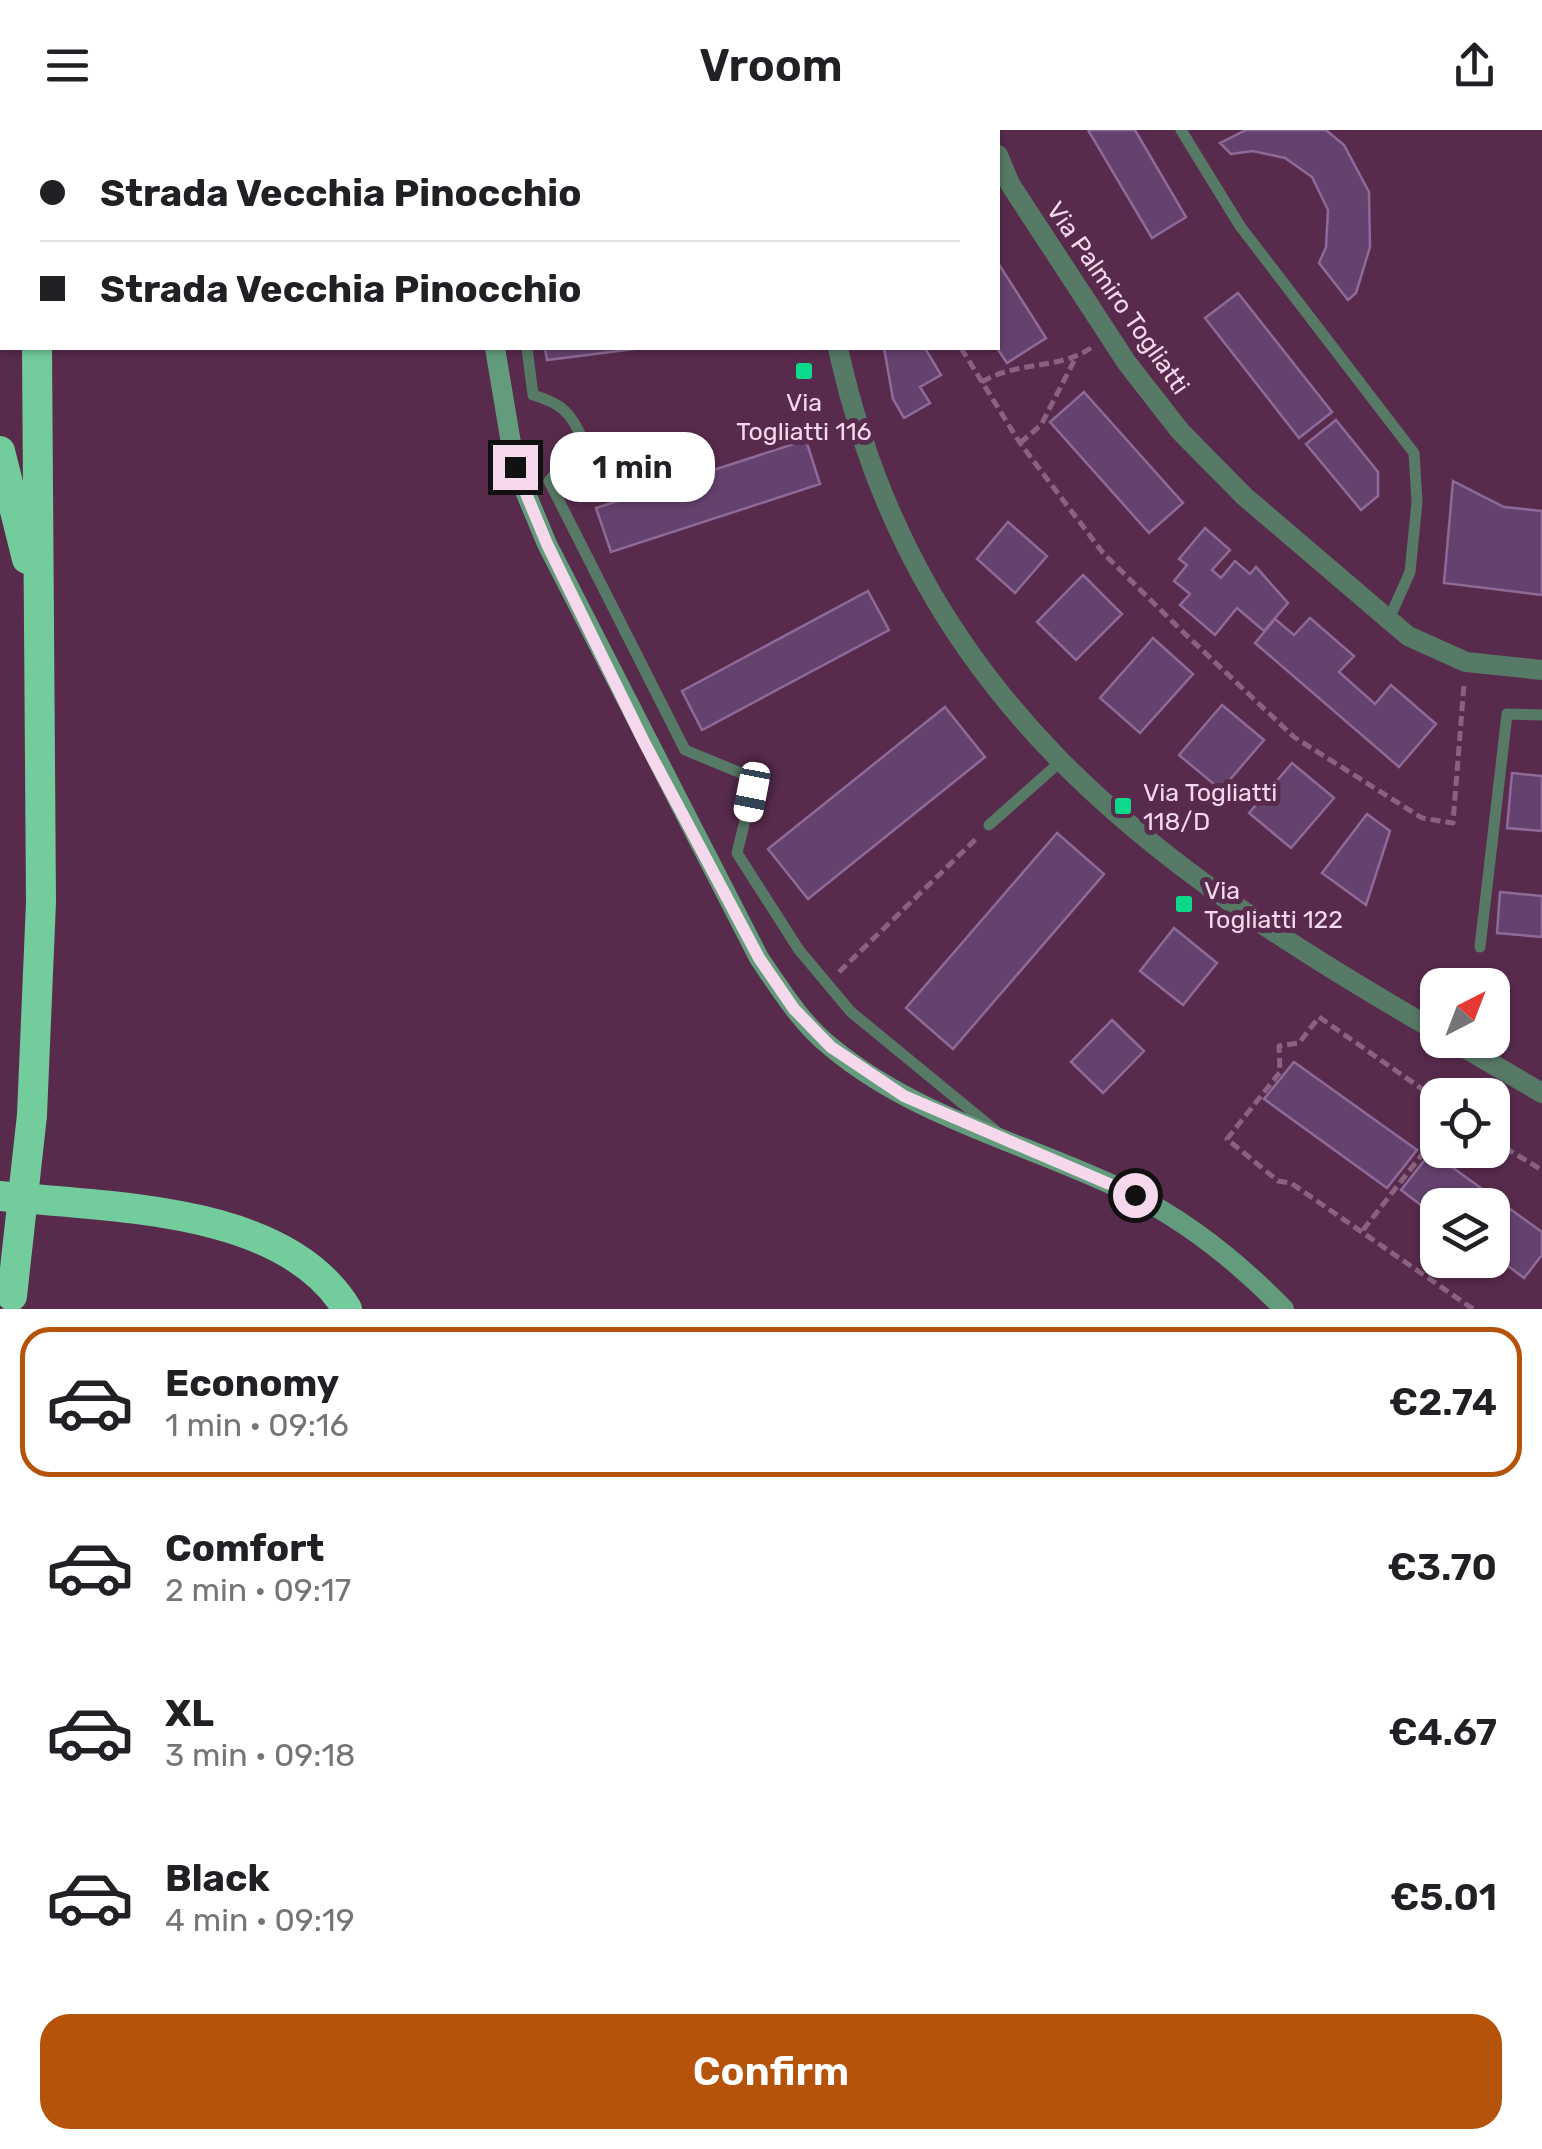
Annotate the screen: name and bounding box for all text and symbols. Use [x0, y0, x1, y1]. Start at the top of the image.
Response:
icon: menu [40, 38, 95, 93]
icon: share [1447, 38, 1502, 93]
text: Vroom [699, 39, 843, 92]
text: Strada Vecchia Pinocchio [100, 170, 581, 216]
street label: Via Palmiro Togliatti [1041, 196, 1195, 400]
text: Strada Vecchia Pinocchio [100, 266, 581, 312]
marker: Via Togliatti 116 [793, 360, 815, 382]
place label: Via Togliatti 116 [736, 388, 872, 446]
callout: 1 min [550, 432, 715, 502]
route end [493, 445, 538, 490]
text: 1 min [592, 448, 673, 486]
car [732, 760, 772, 824]
place label: Via Togliatti 118/D [1143, 778, 1277, 836]
marker: Via Togliatti 118/D [1112, 795, 1134, 817]
place label: Via Togliatti 122 [1204, 876, 1343, 934]
marker: Via Togliatti 122 [1173, 893, 1195, 915]
north arrow [1420, 968, 1510, 1058]
map controls [1420, 968, 1510, 1278]
button: locate [1420, 1078, 1510, 1168]
route start [1113, 1173, 1158, 1218]
button: layers [1420, 1188, 1510, 1278]
icon: car [45, 1357, 135, 1447]
text: Economy [165, 1360, 339, 1406]
text: €2.74 [1389, 1379, 1497, 1425]
text: 1 min · 09:16 [165, 1406, 349, 1444]
icon: car [45, 1522, 135, 1612]
text: Comfort [165, 1525, 324, 1571]
text: €3.70 [1387, 1544, 1497, 1590]
text: 2 min · 09:17 [165, 1571, 351, 1609]
icon: car [45, 1687, 135, 1777]
text: XL [165, 1690, 214, 1736]
text: €4.67 [1388, 1709, 1497, 1755]
text: 3 min · 09:18 [165, 1736, 355, 1774]
icon: car [45, 1852, 135, 1942]
text: Black [165, 1855, 270, 1901]
text: €5.01 [1390, 1874, 1497, 1920]
text: 4 min · 09:19 [165, 1901, 355, 1939]
button: Confirm [40, 2014, 1502, 2129]

